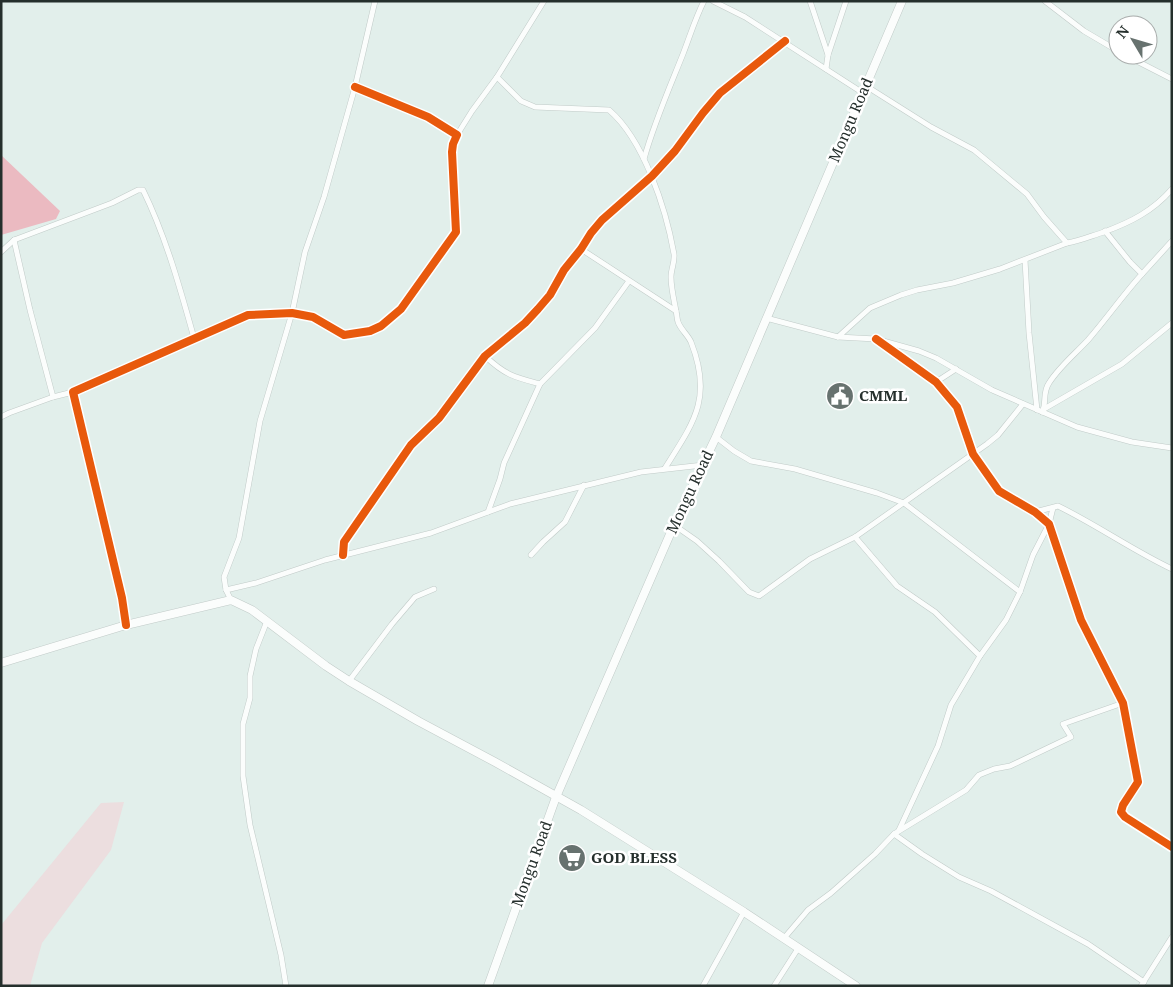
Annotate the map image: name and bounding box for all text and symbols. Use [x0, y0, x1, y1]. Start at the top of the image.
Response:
north arrow [1108, 15, 1158, 65]
text: N [1111, 21, 1133, 42]
street label: Mongu Road [823, 74, 877, 165]
public building icon: CMML [825, 381, 855, 411]
place label: CMML [859, 385, 908, 405]
street label: Mongu Road [661, 447, 717, 537]
street label: Mongu Road [506, 818, 556, 909]
supermarket icon: GOD BLESS [557, 843, 587, 873]
place label: GOD BLESS [591, 847, 677, 867]

